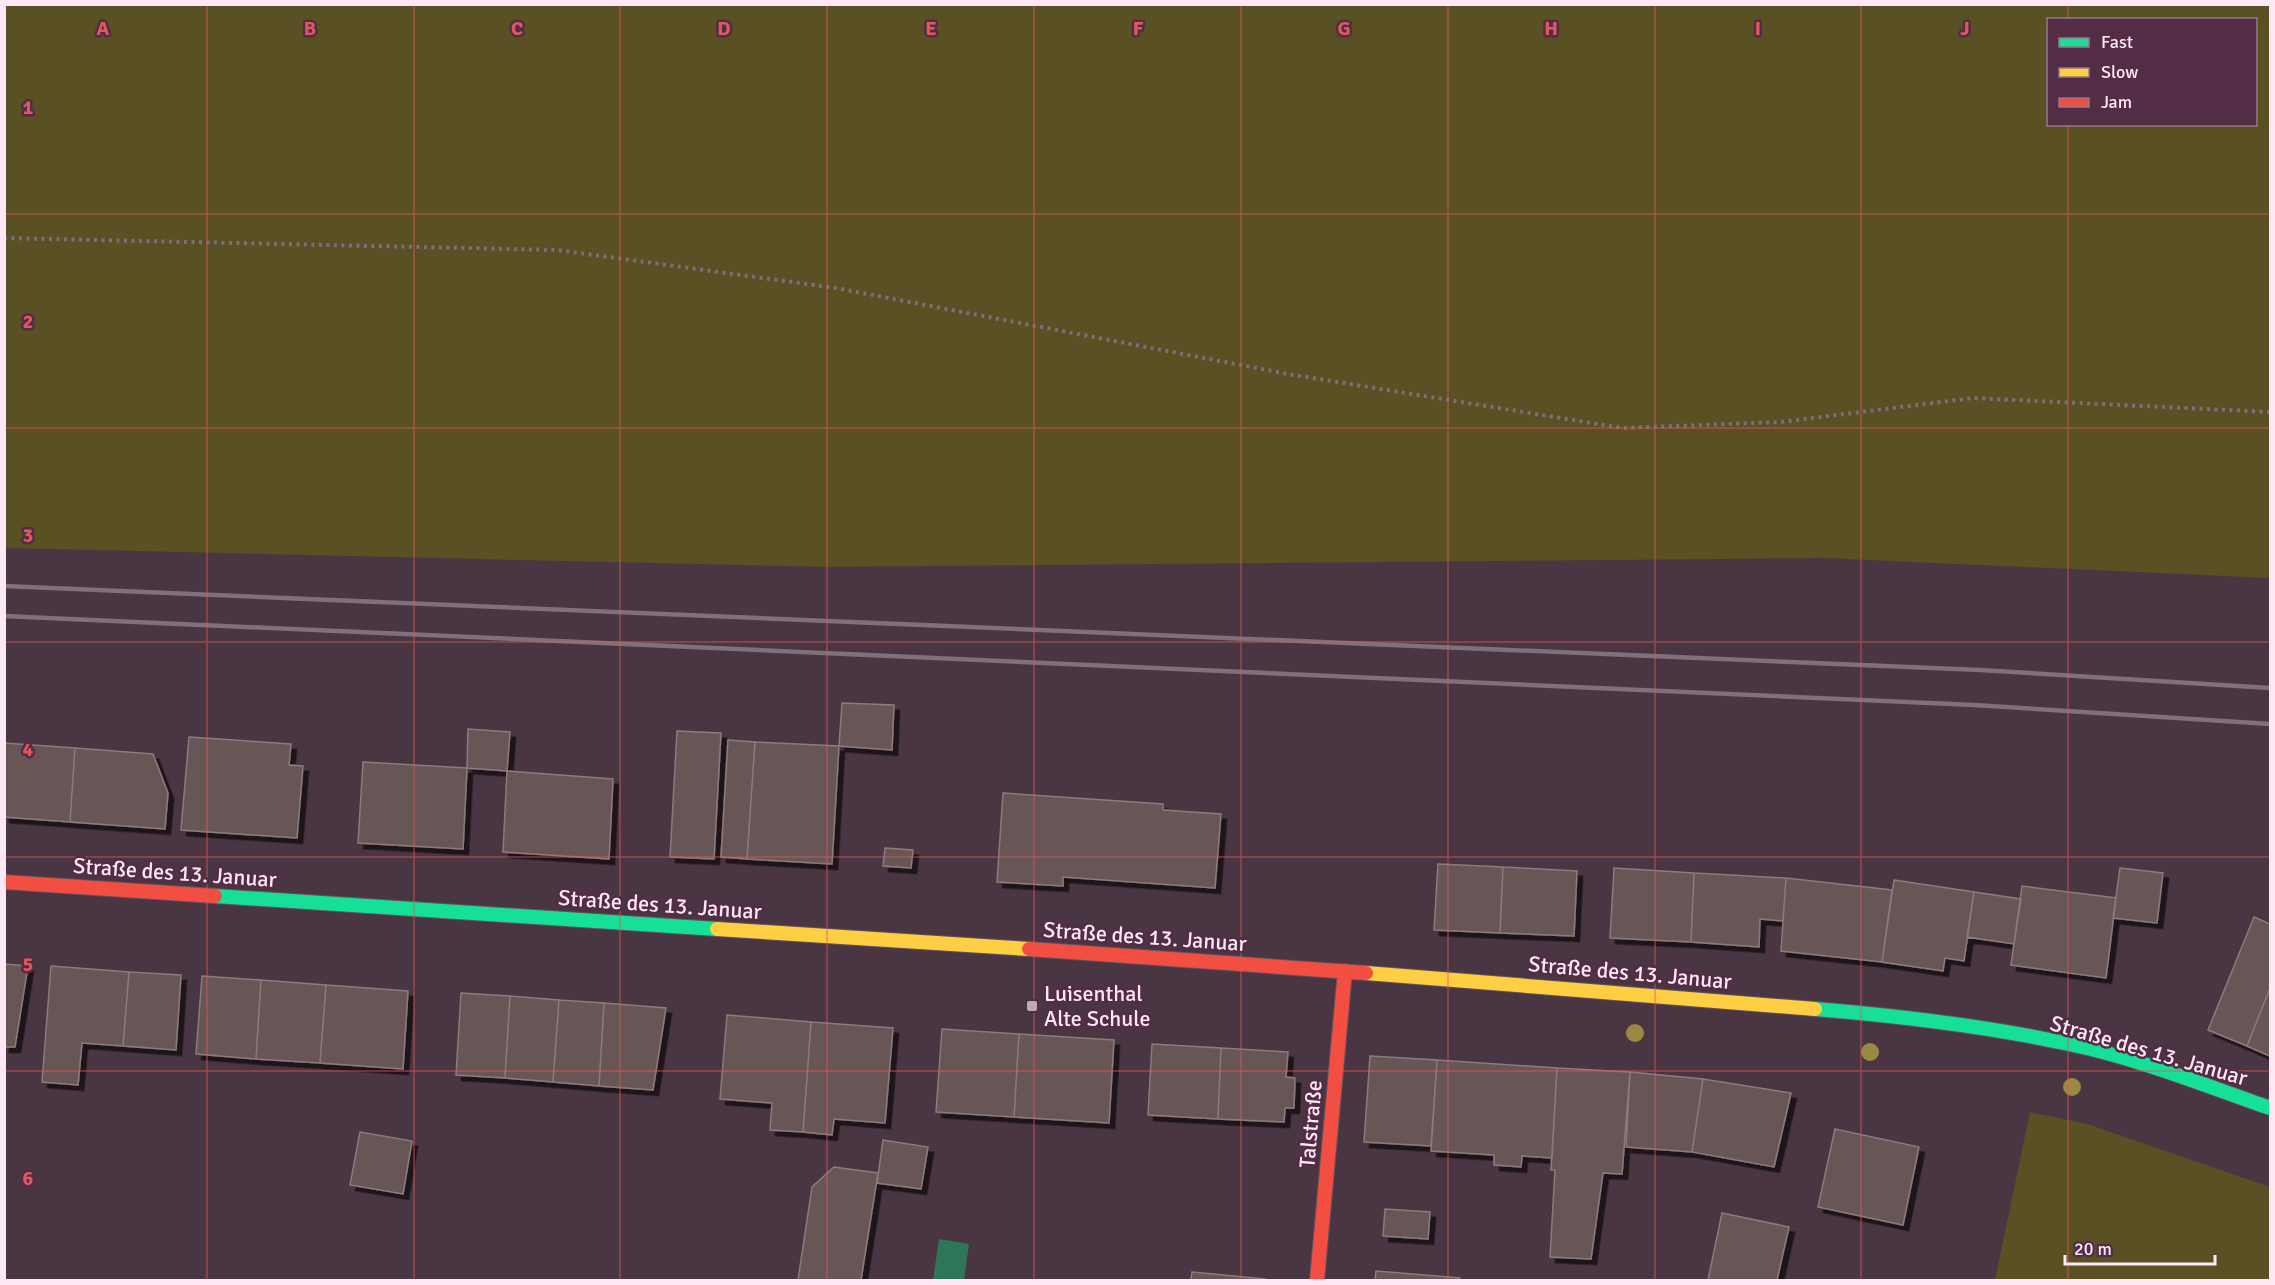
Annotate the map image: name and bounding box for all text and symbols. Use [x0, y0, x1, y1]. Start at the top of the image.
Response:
text: A [97, 16, 110, 41]
text: B [304, 16, 316, 41]
text: C [511, 16, 523, 41]
text: D [717, 16, 731, 41]
text: E [925, 16, 937, 41]
text: F [1133, 16, 1144, 41]
text: G [1337, 16, 1351, 41]
text: H [1544, 16, 1558, 41]
text: I [1755, 16, 1761, 41]
text: J [1960, 16, 1970, 41]
legend [2047, 18, 2257, 126]
text: Fast [2101, 31, 2133, 53]
text: Slow [2101, 61, 2138, 83]
text: Jam [2101, 91, 2132, 113]
text: 1 [23, 95, 34, 120]
text: 2 [23, 309, 33, 334]
text: 3 [23, 523, 33, 548]
text: 4 [23, 737, 34, 762]
street label: Straße des 13. Januar [72, 852, 278, 893]
street label: Straße des 13. Januar [557, 884, 763, 925]
street label: Straße des 13. Januar [1042, 916, 1248, 957]
street label: Straße des 13. Januar [1527, 950, 1733, 995]
text: 5 [23, 952, 33, 977]
place label: Luisenthal Alte Schule [1044, 980, 1151, 1032]
marker: Luisenthal Alte Schule [1025, 999, 1039, 1013]
street label: Straße des 13. Januar [2047, 1009, 2251, 1092]
street label: Talstraße [1293, 1079, 1328, 1169]
text: 6 [23, 1166, 34, 1191]
scale bar [2065, 1228, 2215, 1266]
text: 20 m [2074, 1238, 2112, 1260]

